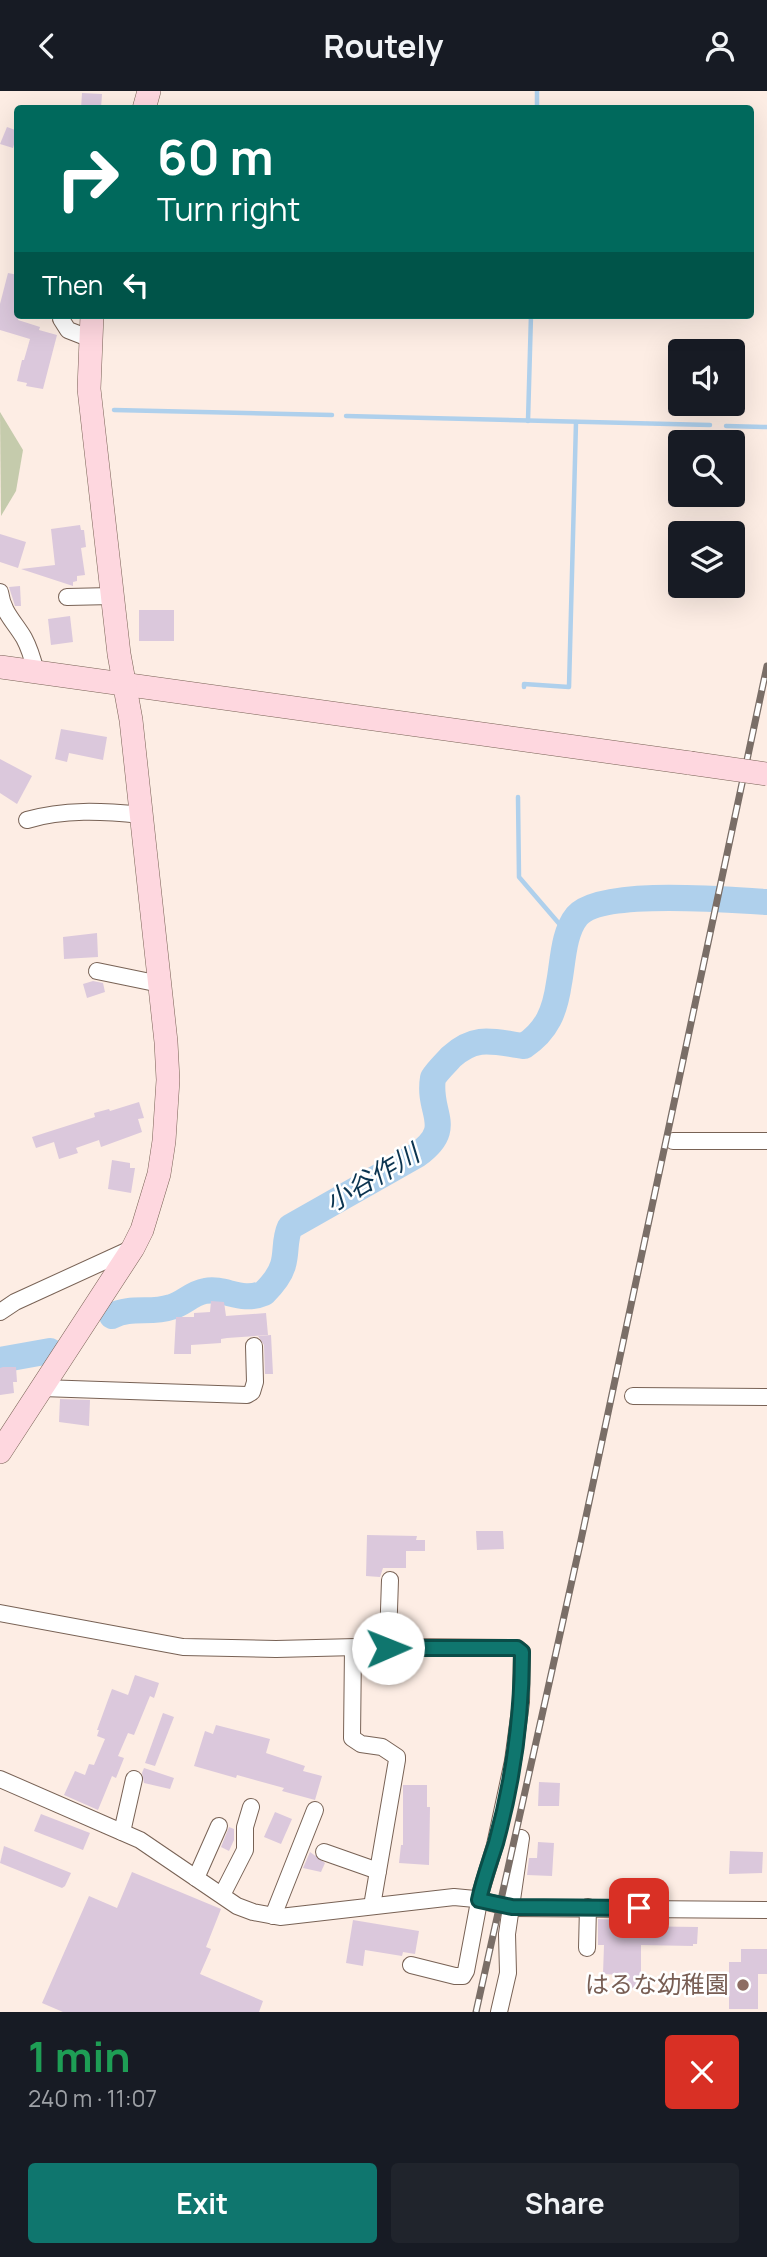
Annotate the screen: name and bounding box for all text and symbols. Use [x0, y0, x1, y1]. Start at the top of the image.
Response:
text: Routely [323, 24, 444, 68]
icon: back [28, 27, 66, 65]
icon: person [701, 27, 739, 65]
text: 60 m [157, 123, 274, 190]
icon: right [42, 133, 133, 224]
text: Turn right [157, 187, 300, 231]
icon: left [117, 266, 155, 304]
text: Then [42, 267, 103, 303]
map controls [668, 339, 745, 598]
button: sound [668, 339, 745, 416]
button: search [668, 430, 745, 507]
button: layers [668, 521, 745, 598]
water label: 小谷作川 [318, 1133, 428, 1219]
position arrow [351, 1611, 425, 1685]
pin [609, 1878, 669, 1938]
icon: arrive [620, 1889, 658, 1927]
place label: はるな幼稚園 [585, 1967, 729, 2000]
marker: はるな幼稚園 [735, 1977, 751, 1993]
text: 1 min [28, 2027, 131, 2085]
button: close [665, 2035, 739, 2109]
text: 240 m · 11:07 [28, 2082, 157, 2114]
button: Exit [28, 2163, 377, 2243]
button: Share [391, 2163, 739, 2243]

